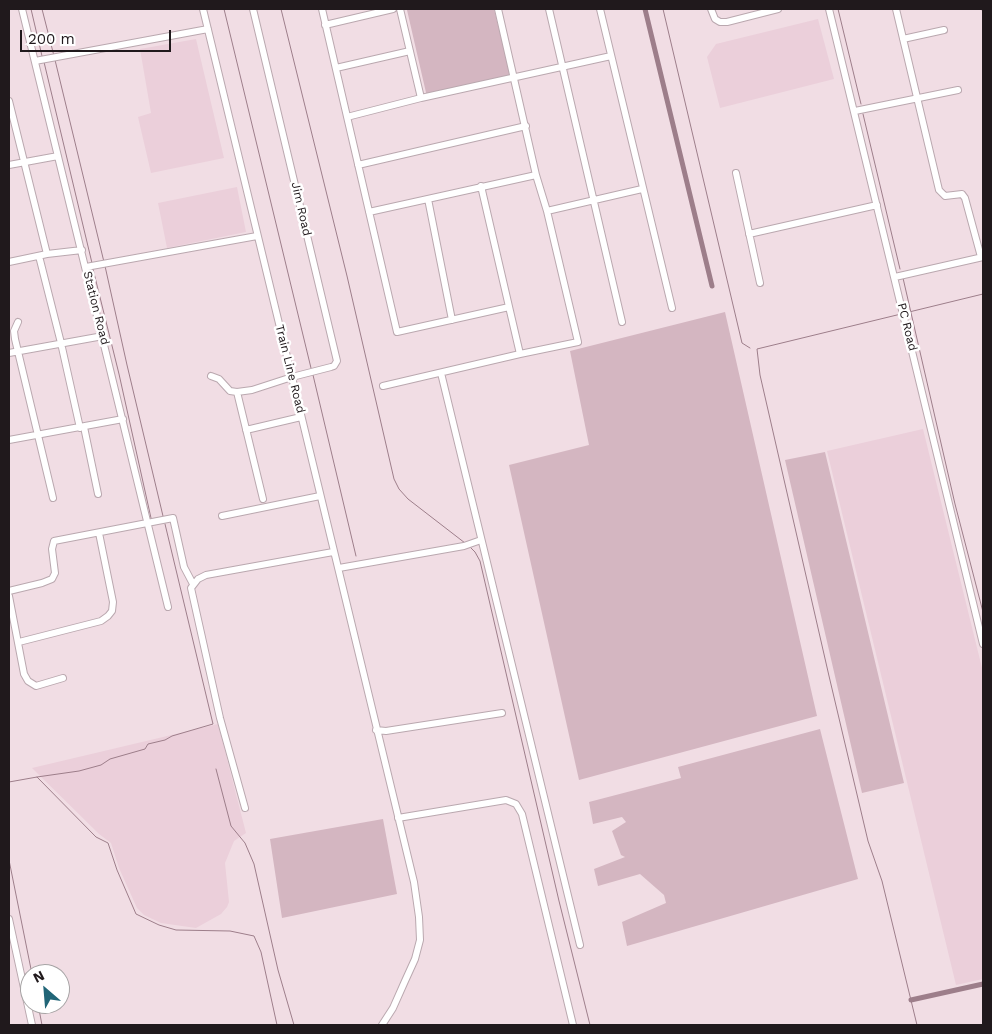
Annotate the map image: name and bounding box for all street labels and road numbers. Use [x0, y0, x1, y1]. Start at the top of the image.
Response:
street label: Jim Road [288, 181, 314, 237]
street label: Station Road [80, 270, 112, 346]
street label: PC Road [894, 302, 920, 352]
street label: Train Line Road [272, 323, 308, 415]

